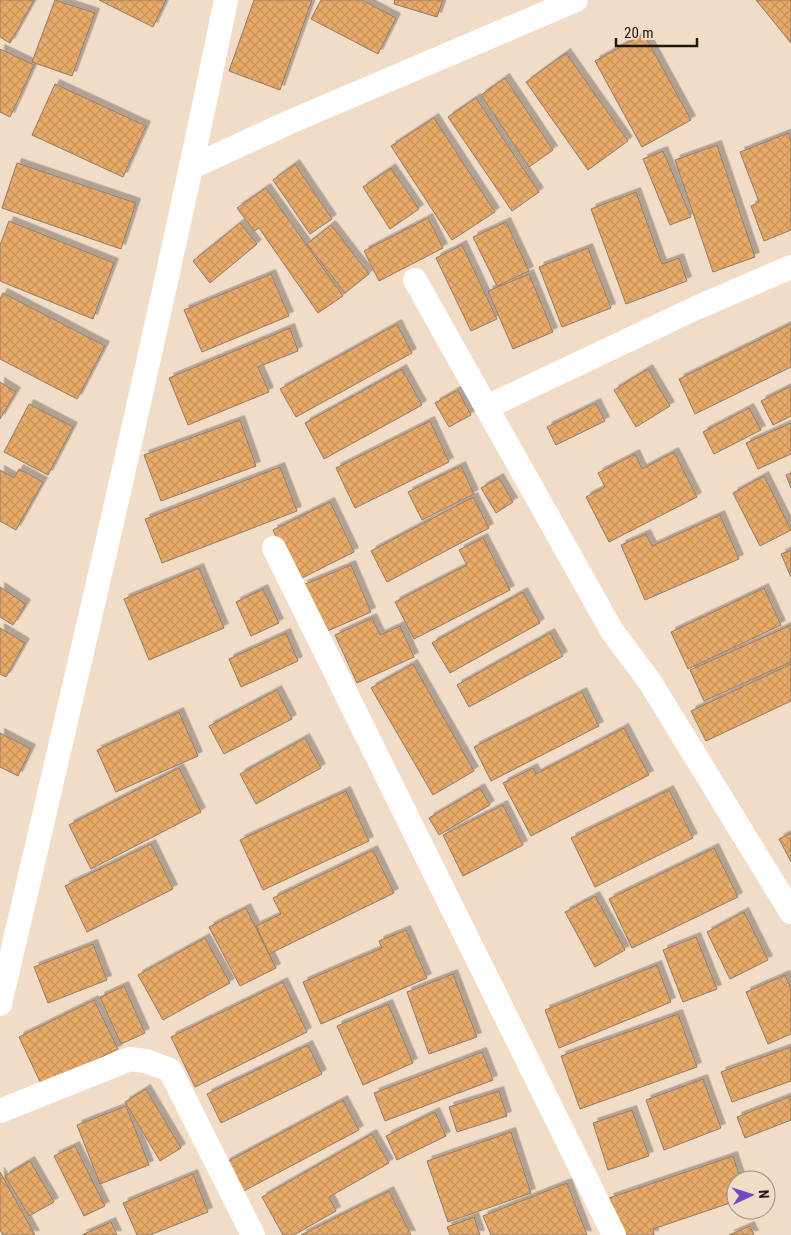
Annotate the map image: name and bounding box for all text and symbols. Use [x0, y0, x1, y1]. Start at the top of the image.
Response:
scale bar [616, 15, 697, 47]
text: 20 m [624, 24, 654, 42]
north arrow [726, 1170, 776, 1220]
text: N [756, 1189, 772, 1199]

